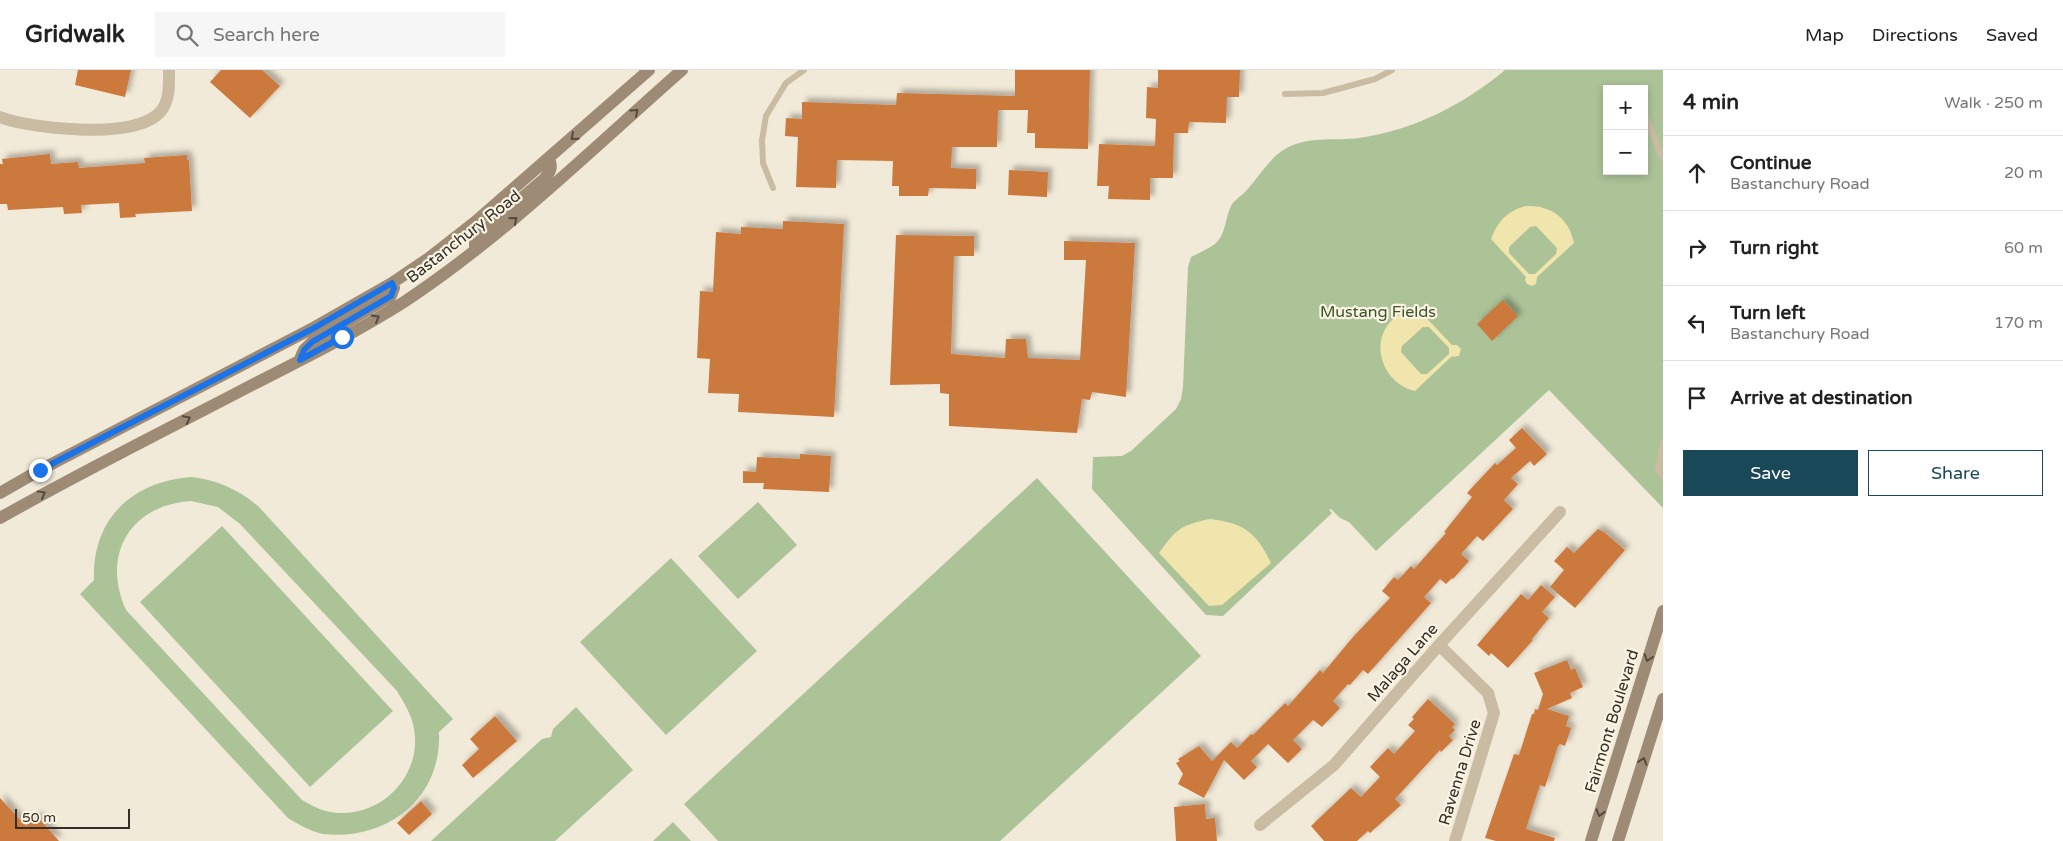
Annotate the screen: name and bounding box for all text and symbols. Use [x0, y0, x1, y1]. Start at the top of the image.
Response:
search box [155, 12, 505, 57]
text: Gridwalk [25, 20, 125, 49]
icon: search [173, 21, 201, 49]
text: Search here [213, 24, 320, 46]
text: Map [1805, 24, 1844, 46]
text: Directions [1872, 24, 1958, 46]
text: Saved [1986, 24, 2038, 46]
map controls [1603, 85, 1648, 175]
button: + [1603, 85, 1648, 130]
text: 4 min [1683, 90, 1739, 115]
text: Walk · 250 m [1944, 93, 2043, 113]
one-way arrow [630, 109, 639, 118]
button: − [1603, 130, 1648, 175]
one-way arrow [571, 132, 580, 140]
text: Continue [1730, 152, 1812, 174]
icon: ahead [1683, 159, 1711, 187]
text: 20 m [2004, 163, 2043, 183]
text: Bastanchury Road [1730, 174, 1870, 194]
street label: Bastanchury Road [402, 186, 525, 288]
one-way arrow [508, 216, 517, 225]
icon: right [1683, 234, 1711, 262]
text: Turn right [1730, 237, 1818, 259]
text: 60 m [2004, 238, 2043, 258]
park label: Mustang Fields [1320, 302, 1436, 322]
text: Turn left [1730, 302, 1806, 324]
icon: left [1683, 309, 1711, 337]
text: 170 m [1994, 313, 2043, 333]
one-way arrow [371, 314, 380, 324]
text: Bastanchury Road [1730, 324, 1870, 344]
route start [331, 326, 354, 349]
icon: arrive [1683, 384, 1711, 412]
text: Arrive at destination [1730, 387, 1913, 409]
one-way arrow [181, 415, 190, 425]
button: Save [1683, 450, 1858, 496]
button: Share [1868, 450, 2043, 496]
route end [29, 459, 52, 482]
one-way arrow [37, 490, 46, 500]
street label: Malaga Lane [1363, 619, 1442, 706]
street label: Fairmont Boulevard [1581, 647, 1643, 795]
one-way arrow [1644, 653, 1654, 661]
street label: Ravenna Drive [1434, 717, 1486, 828]
one-way arrow [1638, 757, 1648, 766]
scale bar [15, 806, 130, 829]
one-way arrow [1595, 808, 1605, 817]
text: 50 m [22, 809, 56, 826]

